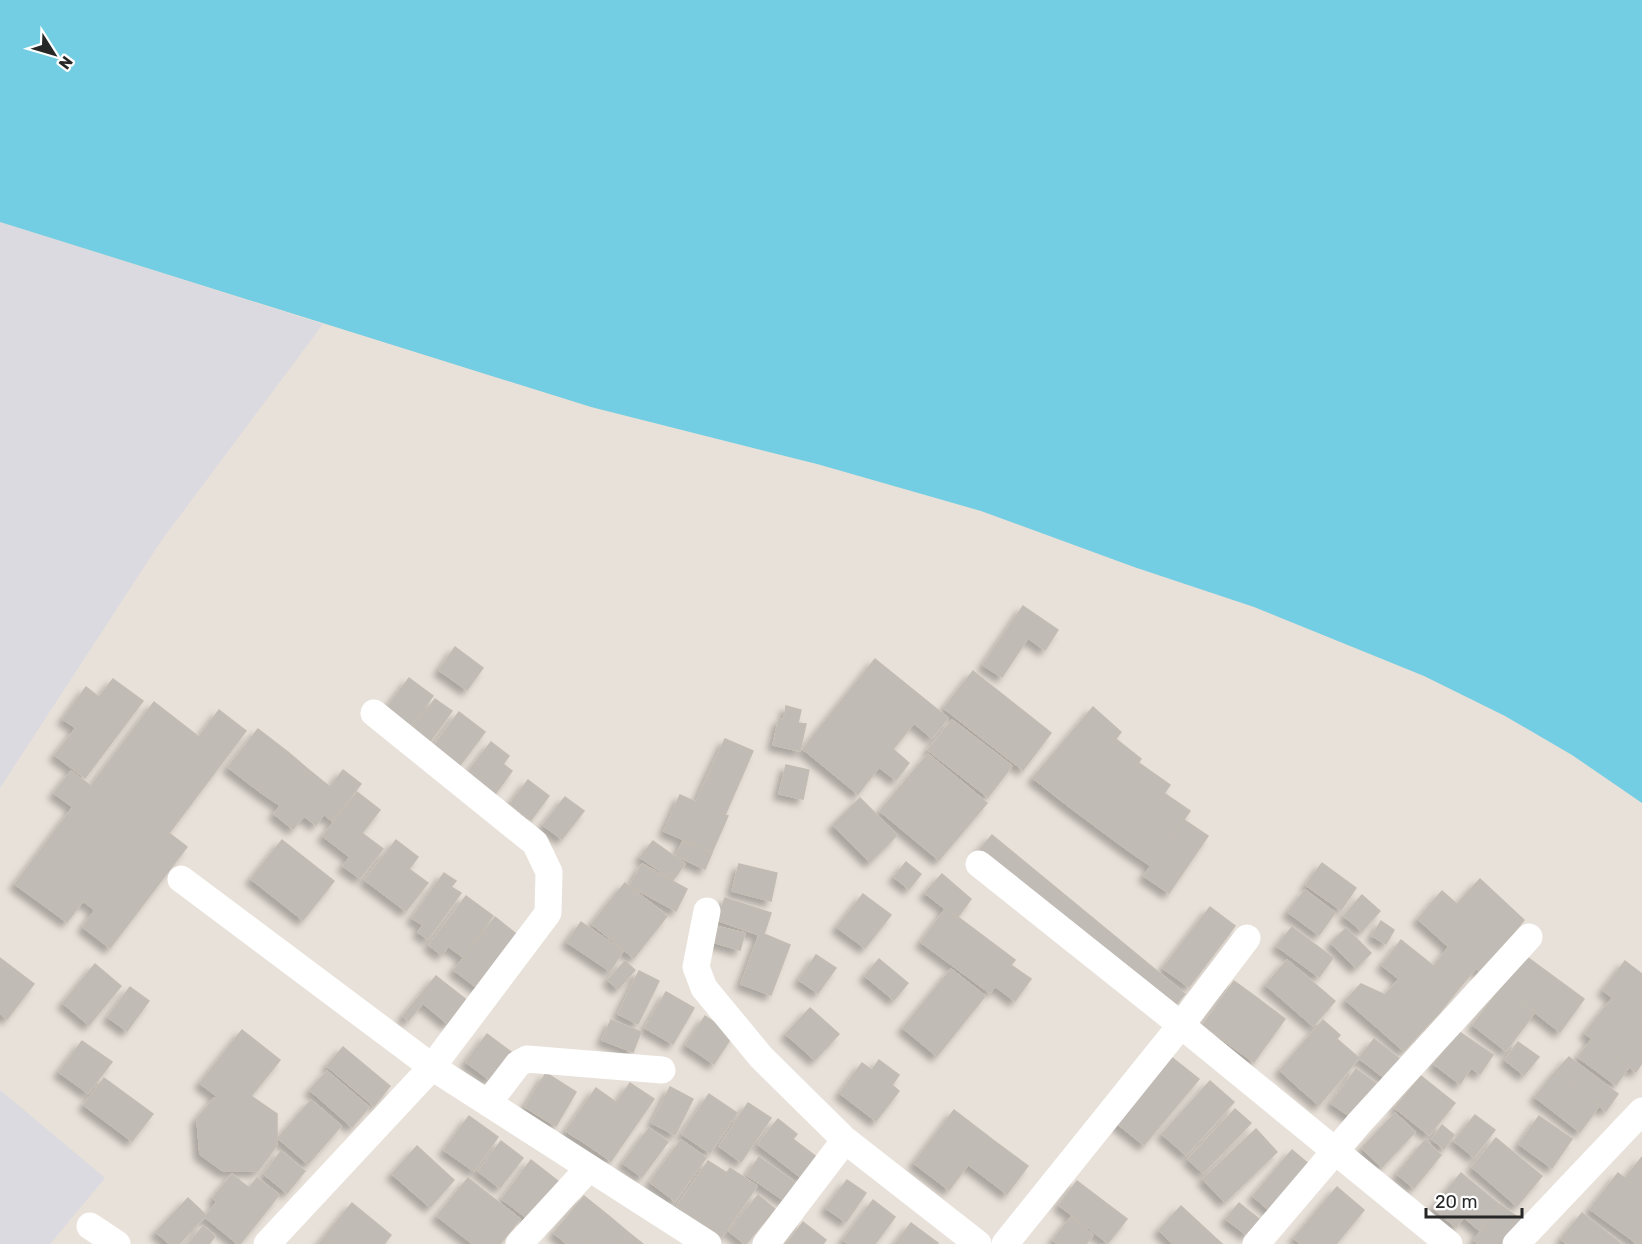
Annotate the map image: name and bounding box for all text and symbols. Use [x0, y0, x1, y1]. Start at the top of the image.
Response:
north arrow [24, 24, 84, 84]
text: N [55, 52, 77, 73]
scale bar [1426, 1181, 1522, 1219]
text: 20 m [1435, 1191, 1477, 1213]

